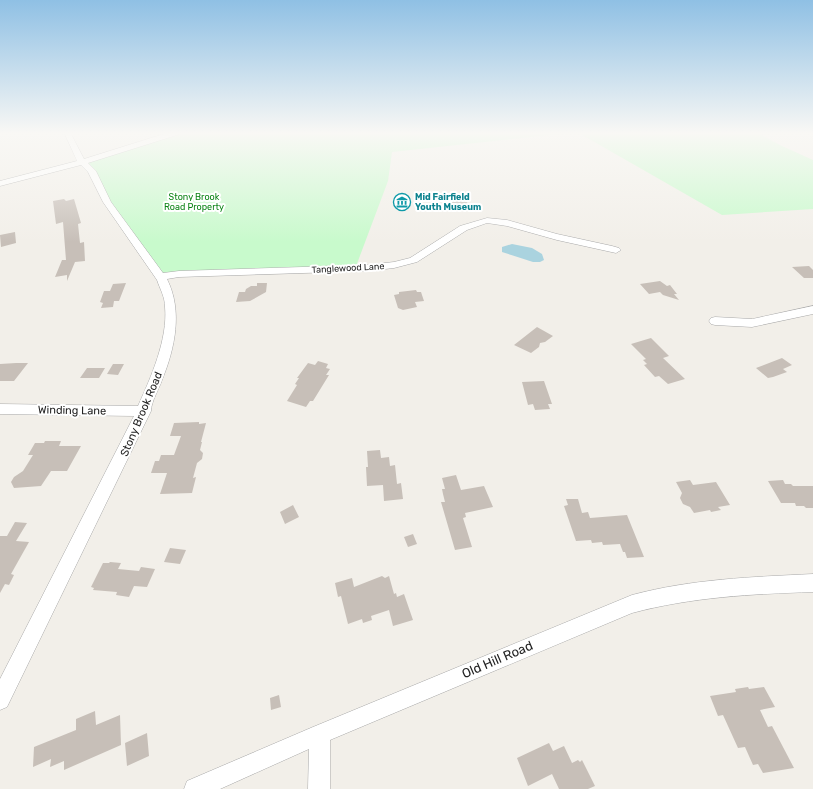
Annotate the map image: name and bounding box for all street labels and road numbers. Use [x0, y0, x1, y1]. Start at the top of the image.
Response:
street label: Tanglewood Lane [311, 261, 385, 275]
street label: Stony Brook Road [118, 370, 165, 459]
street label: Winding Lane [38, 403, 106, 418]
street label: Old Hill Road [459, 638, 535, 681]

